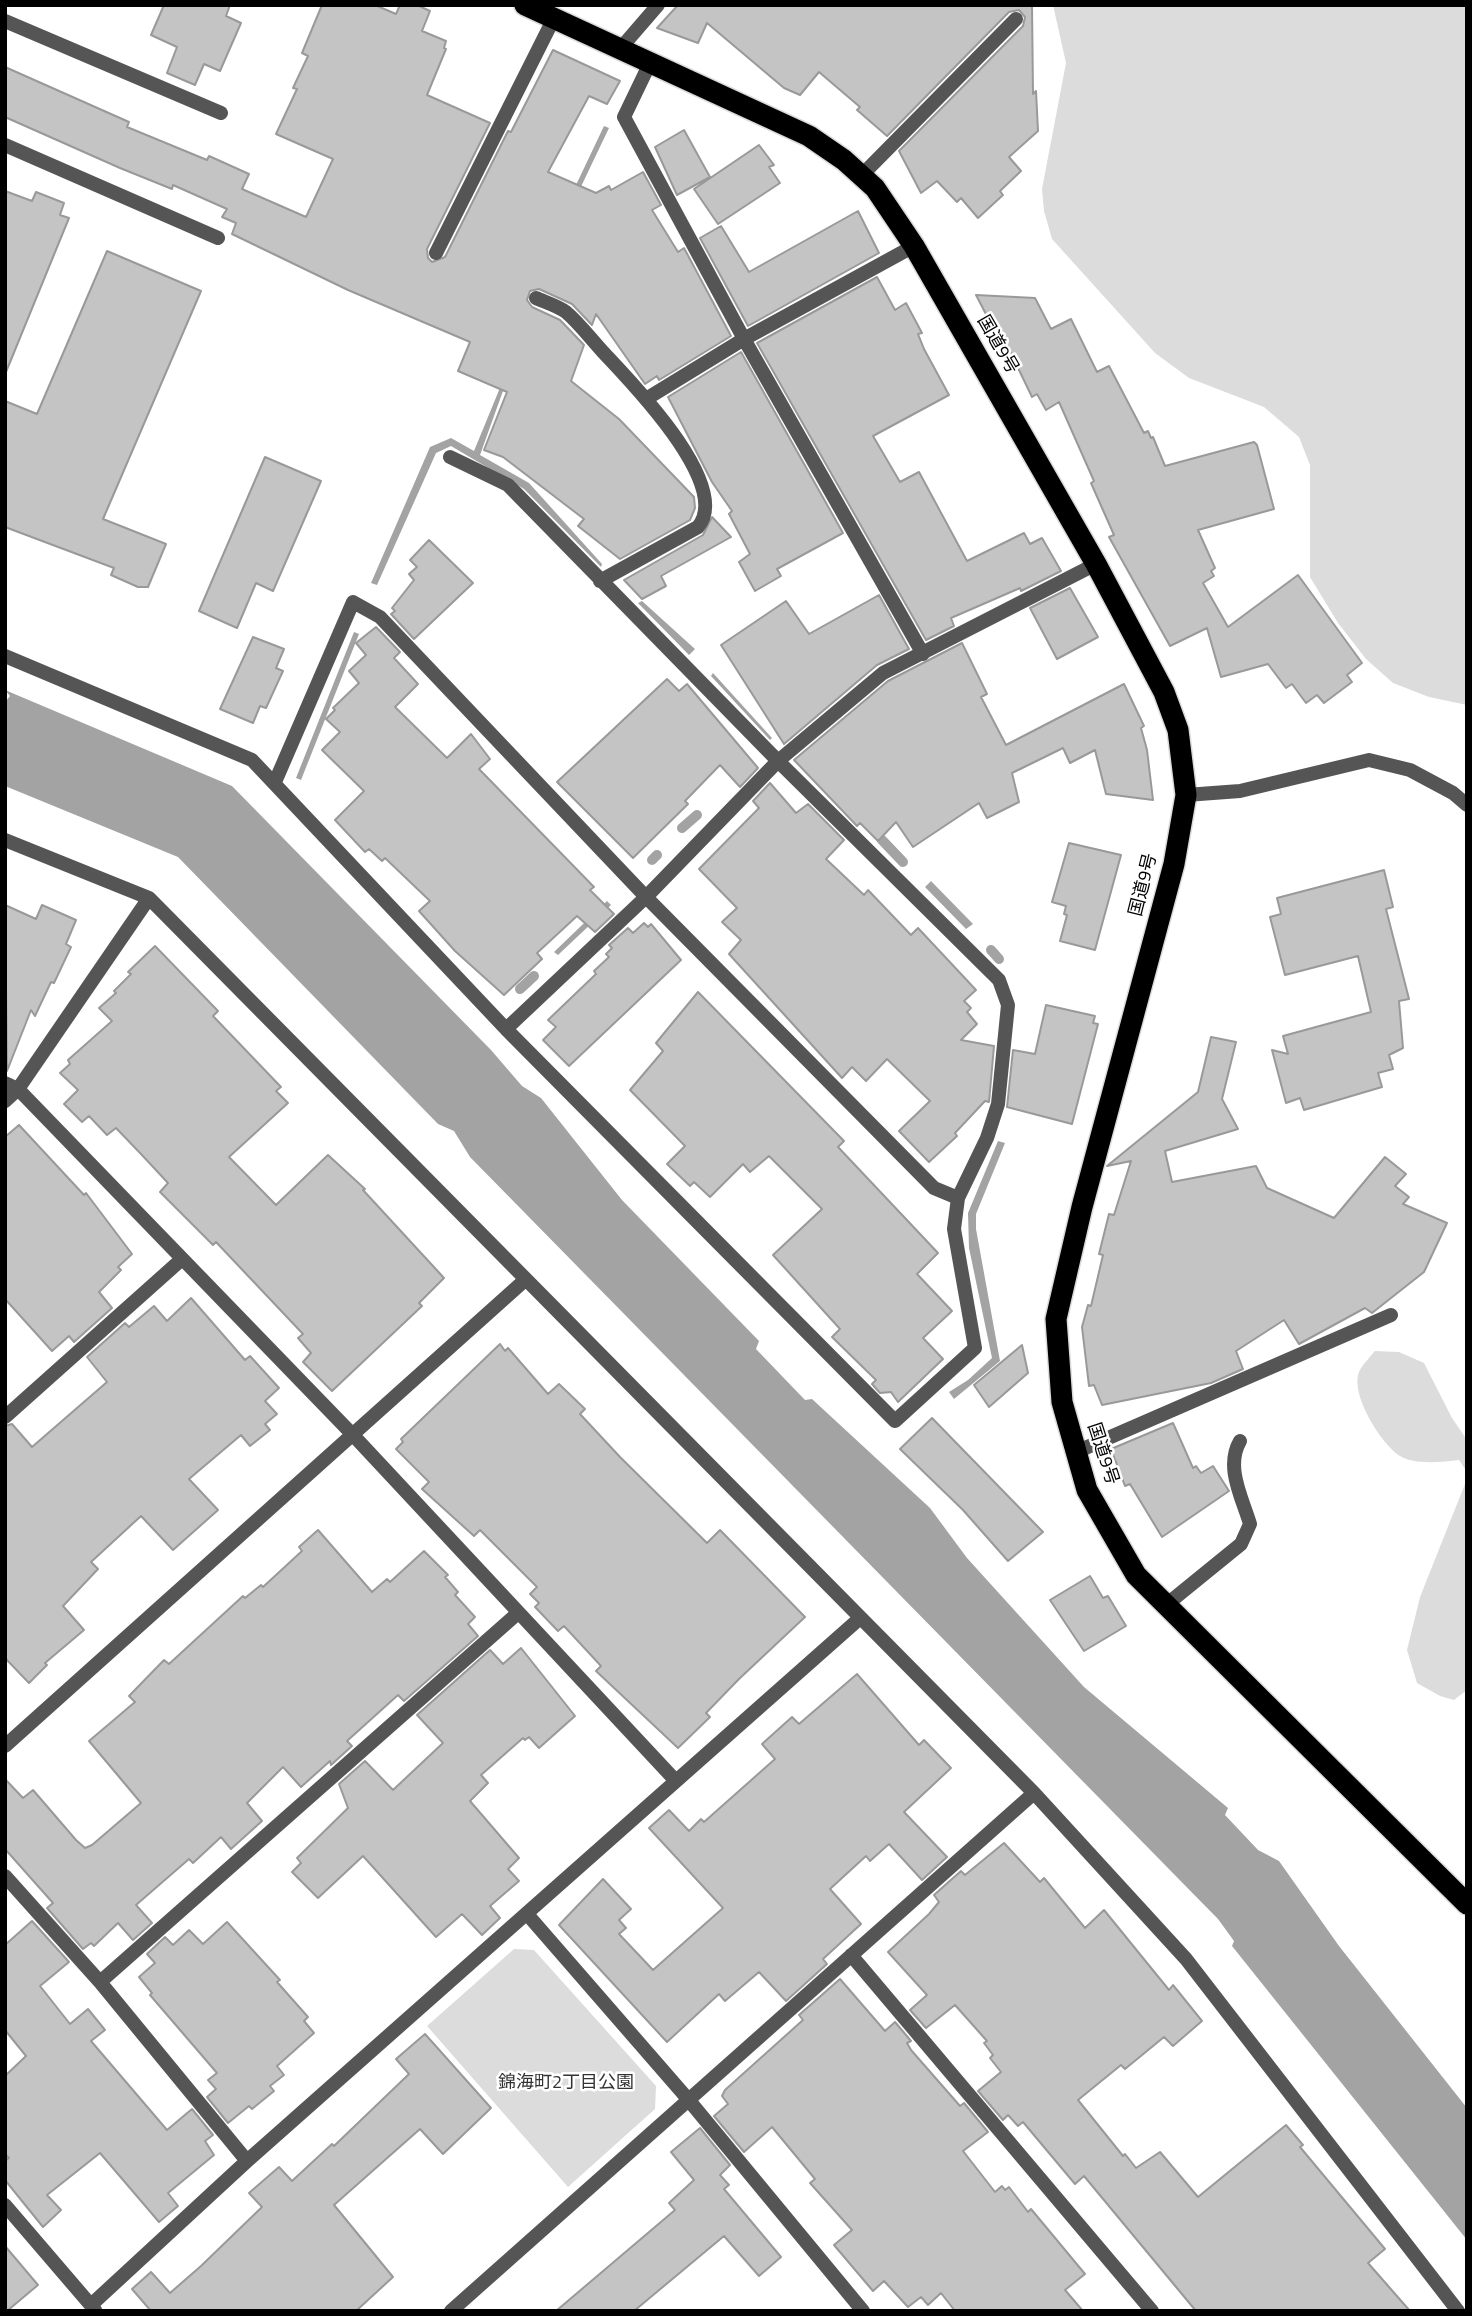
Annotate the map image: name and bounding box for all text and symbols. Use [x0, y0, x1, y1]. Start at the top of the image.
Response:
street label: 国道9号 [972, 312, 1022, 378]
street label: 国道9号 [1126, 851, 1162, 919]
street label: 国道9号 [1082, 1420, 1122, 1488]
park label: 錦海町2丁目公園 [498, 2073, 634, 2095]

